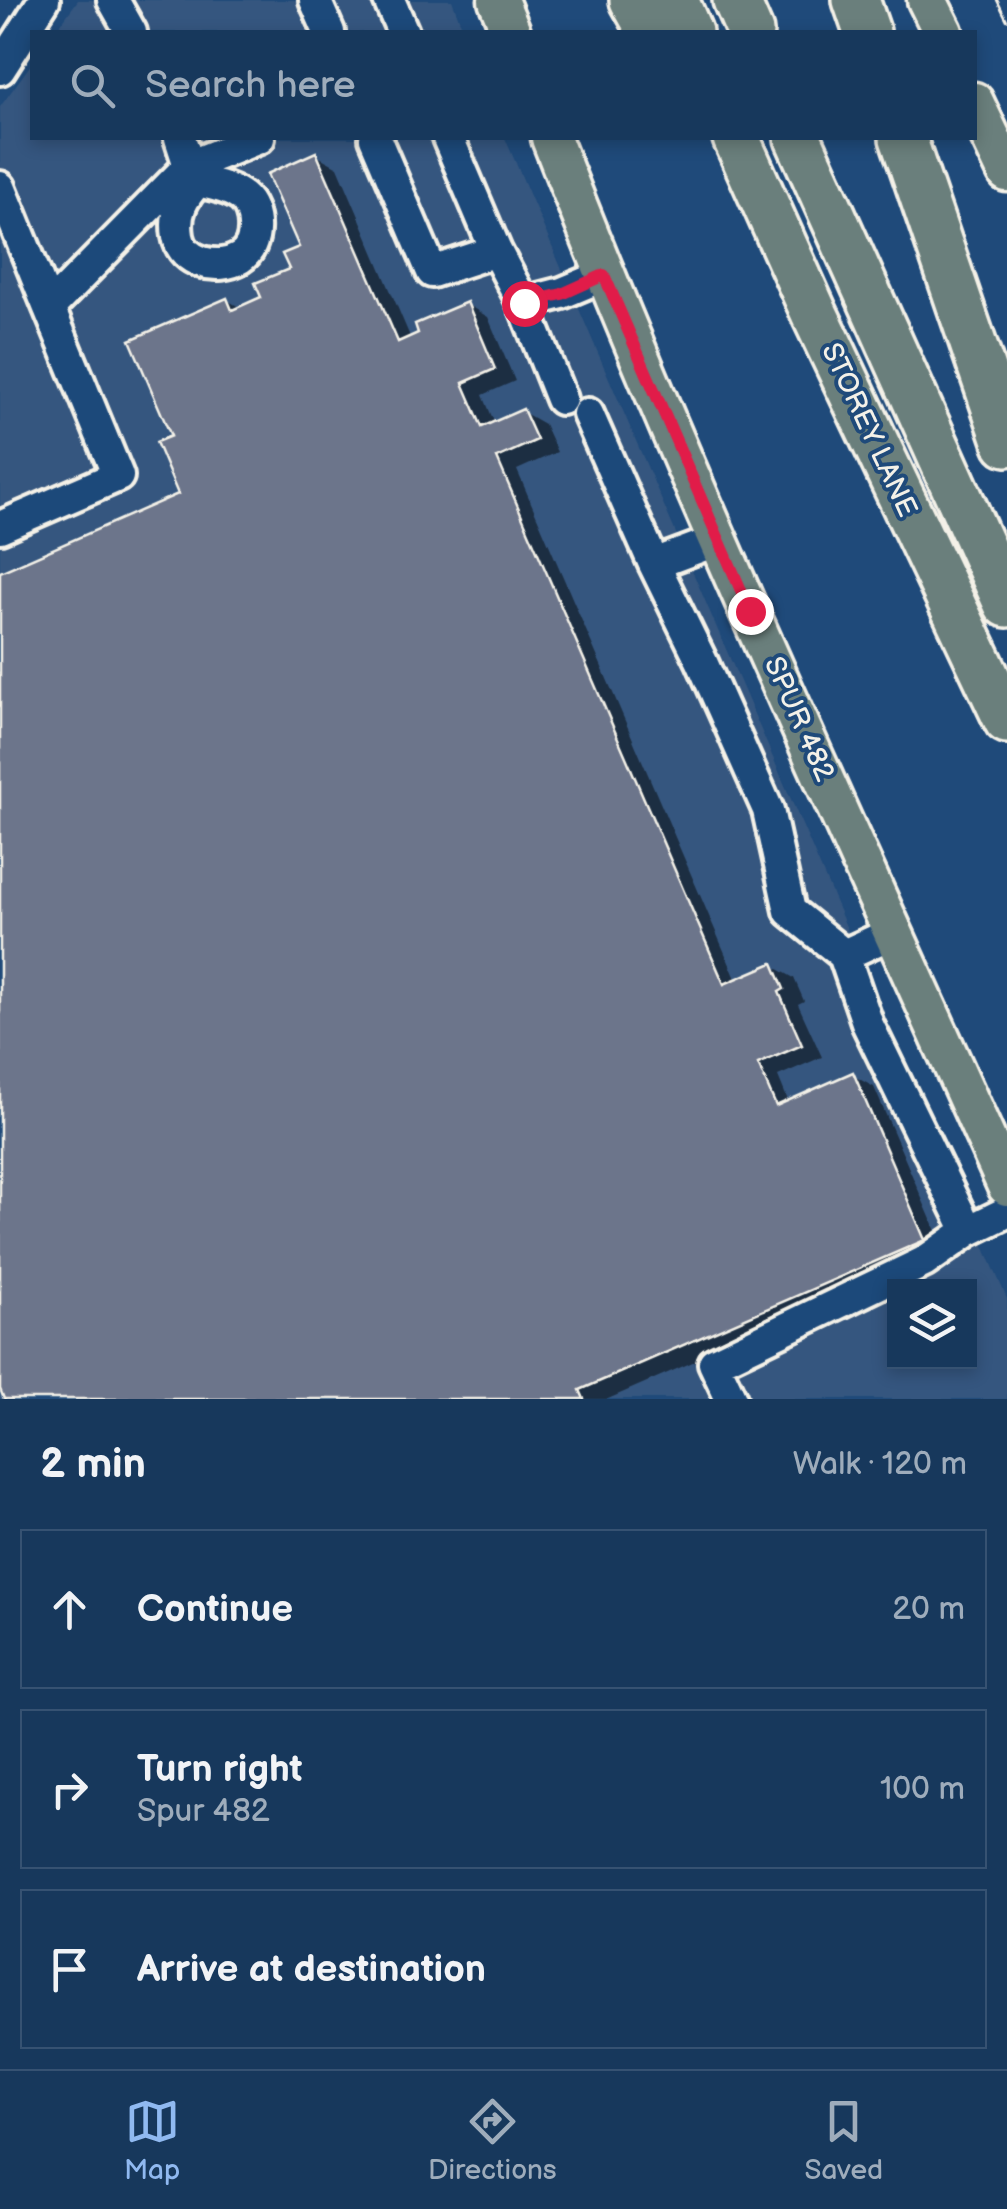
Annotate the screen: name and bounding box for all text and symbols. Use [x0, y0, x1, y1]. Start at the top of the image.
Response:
search box [30, 30, 977, 140]
icon: search [65, 58, 120, 113]
text: Search here [145, 63, 356, 108]
route start [502, 281, 548, 327]
street label: STOREY LANE [814, 338, 924, 522]
route end [728, 589, 774, 635]
street label: SPUR 482 [757, 652, 841, 787]
map controls [887, 1279, 977, 1369]
button: layers [887, 1279, 977, 1369]
text: 2 min [40, 1439, 146, 1490]
text: Walk · 120 m [793, 1445, 967, 1484]
icon: ahead [42, 1582, 97, 1637]
text: Continue [137, 1587, 293, 1632]
text: 20 m [892, 1590, 965, 1629]
text: Turn right [137, 1747, 302, 1792]
icon: right [42, 1762, 97, 1817]
text: 100 m [880, 1770, 965, 1809]
text: Spur 482 [137, 1792, 270, 1831]
icon: arrive [42, 1942, 97, 1997]
text: Arrive at destination [137, 1947, 486, 1992]
tab: Map [124, 2094, 180, 2187]
tab: Directions [428, 2094, 557, 2187]
tab: Saved [805, 2094, 883, 2187]

